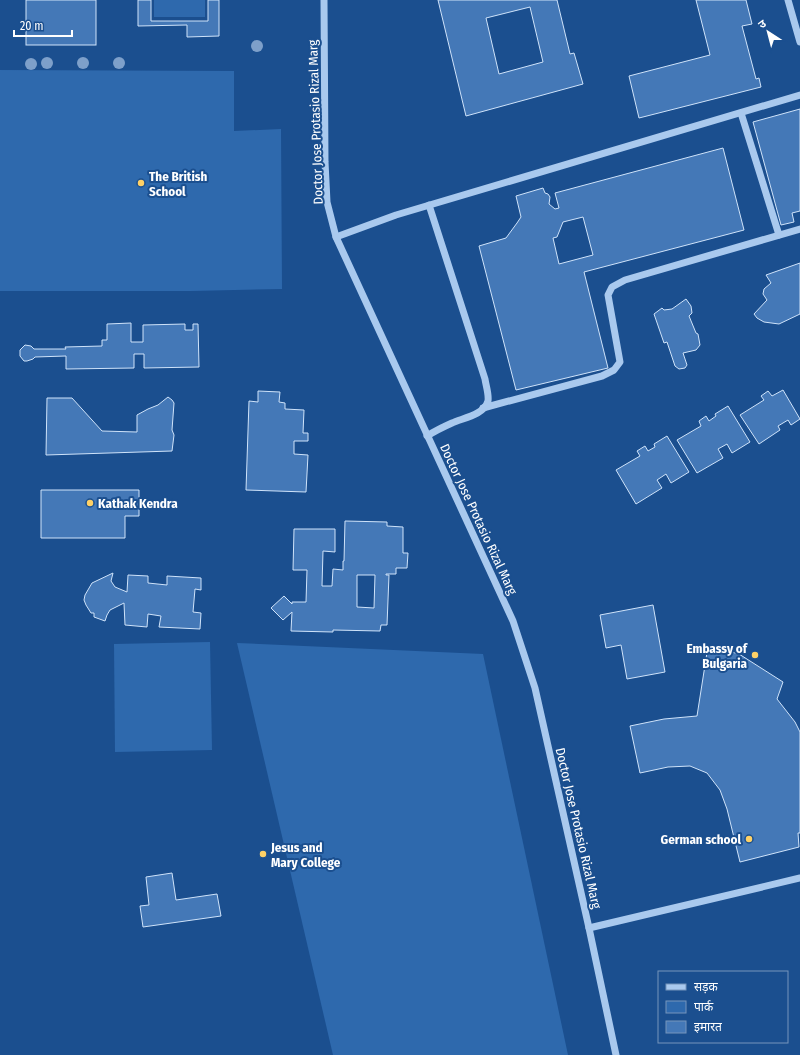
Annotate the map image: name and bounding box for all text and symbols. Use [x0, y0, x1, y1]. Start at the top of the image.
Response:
scale bar [14, 12, 72, 38]
north arrow [748, 12, 788, 52]
text: उ [756, 17, 769, 31]
text: 20 m [20, 19, 44, 33]
street label: Doctor Jose Protasio Rizal Marg [305, 39, 326, 205]
place label: The British School [149, 169, 208, 199]
marker: The British School [136, 178, 146, 188]
street label: Doctor Jose Protasio Rizal Marg [437, 441, 521, 598]
place label: Kathak Kendra [98, 496, 178, 511]
marker: Kathak Kendra [85, 498, 95, 508]
place label: Embassy of Bulgaria [686, 641, 749, 671]
marker: Embassy of Bulgaria [750, 650, 760, 660]
street label: Doctor Jose Protasio Rizal Marg [553, 746, 605, 911]
place label: German school [660, 832, 741, 847]
marker: German school [744, 834, 754, 844]
place label: Jesus and Mary College [270, 840, 341, 870]
marker: Jesus and Mary College [258, 849, 268, 859]
legend [658, 971, 788, 1043]
text: सड़क [694, 980, 719, 994]
text: पार्क [694, 1000, 714, 1014]
text: इमारत [694, 1020, 723, 1034]

